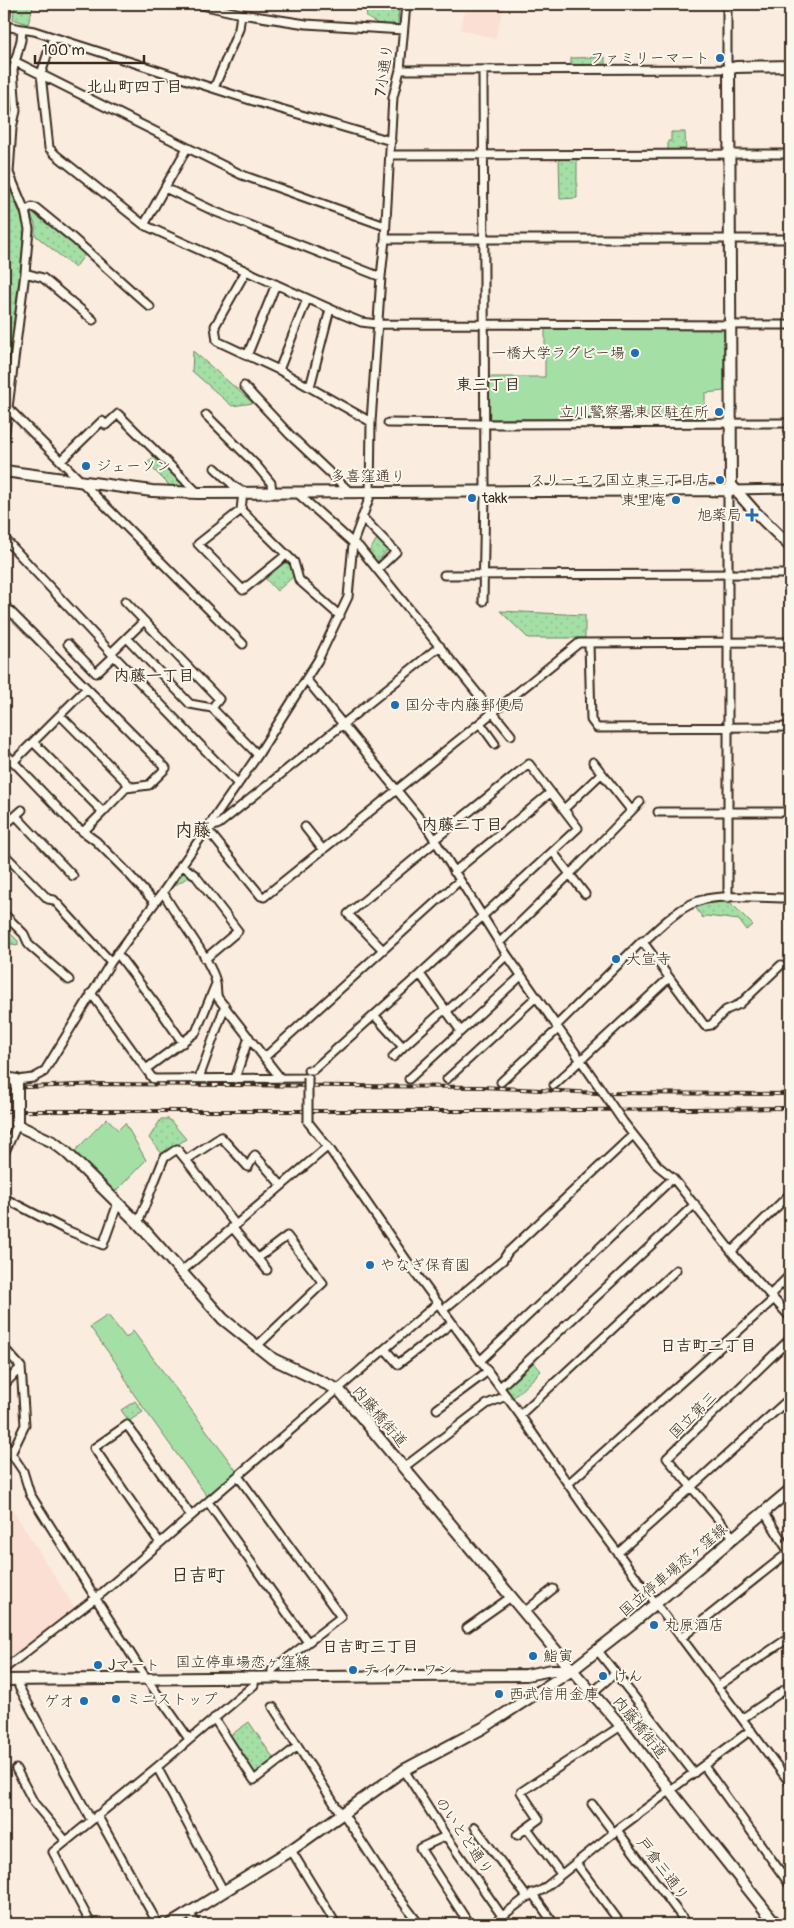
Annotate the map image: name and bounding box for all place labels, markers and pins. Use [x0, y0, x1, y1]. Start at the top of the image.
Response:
place label: ファミリーマート [590, 49, 710, 68]
marker: ファミリーマート [714, 52, 726, 64]
place label: 一橋大学ラグビー場 [491, 344, 625, 363]
marker: 一橋大学ラグビー場 [629, 347, 641, 359]
place label: 立川警察署東区駐在所 [559, 403, 709, 422]
marker: 立川警察署東区駐在所 [713, 406, 725, 418]
place label: ジェーソン [96, 457, 171, 476]
marker: ジェーソン [80, 460, 92, 472]
place label: スリーエフ国立東三丁目店 [530, 471, 710, 490]
marker: スリーエフ国立東三丁目店 [714, 474, 726, 486]
place label: takk [481, 489, 508, 508]
place label: 東里庵 [621, 491, 666, 510]
marker: takk [466, 492, 478, 504]
marker: 東里庵 [670, 494, 682, 506]
place label: 旭薬局 [697, 506, 742, 525]
marker: 旭薬局 [746, 509, 758, 521]
place label: 国分寺内藤郵便局 [405, 696, 525, 715]
marker: 国分寺内藤郵便局 [389, 699, 401, 711]
place label: 大宣寺 [626, 950, 671, 969]
marker: 大宣寺 [610, 953, 622, 965]
place label: やなぎ保育園 [380, 1256, 470, 1275]
marker: やなぎ保育園 [364, 1259, 376, 1271]
place label: 丸原酒店 [664, 1616, 724, 1635]
marker: 丸原酒店 [648, 1619, 660, 1631]
place label: 鮨寅 [543, 1647, 573, 1666]
marker: 鮨寅 [527, 1650, 539, 1662]
place label: Jマート [108, 1656, 160, 1675]
marker: Jマート [92, 1659, 104, 1671]
place label: テイク・ワン [363, 1661, 452, 1680]
marker: テイク・ワン [347, 1664, 359, 1676]
place label: けん [613, 1667, 643, 1686]
marker: けん [597, 1670, 609, 1682]
place label: 西武信用金庫 [509, 1685, 599, 1704]
marker: 西武信用金庫 [493, 1688, 505, 1700]
place label: ミニストップ [126, 1690, 218, 1709]
place label: ゲオ [44, 1692, 74, 1711]
marker: ミニストップ [110, 1693, 122, 1705]
marker: ゲオ [78, 1695, 90, 1707]

